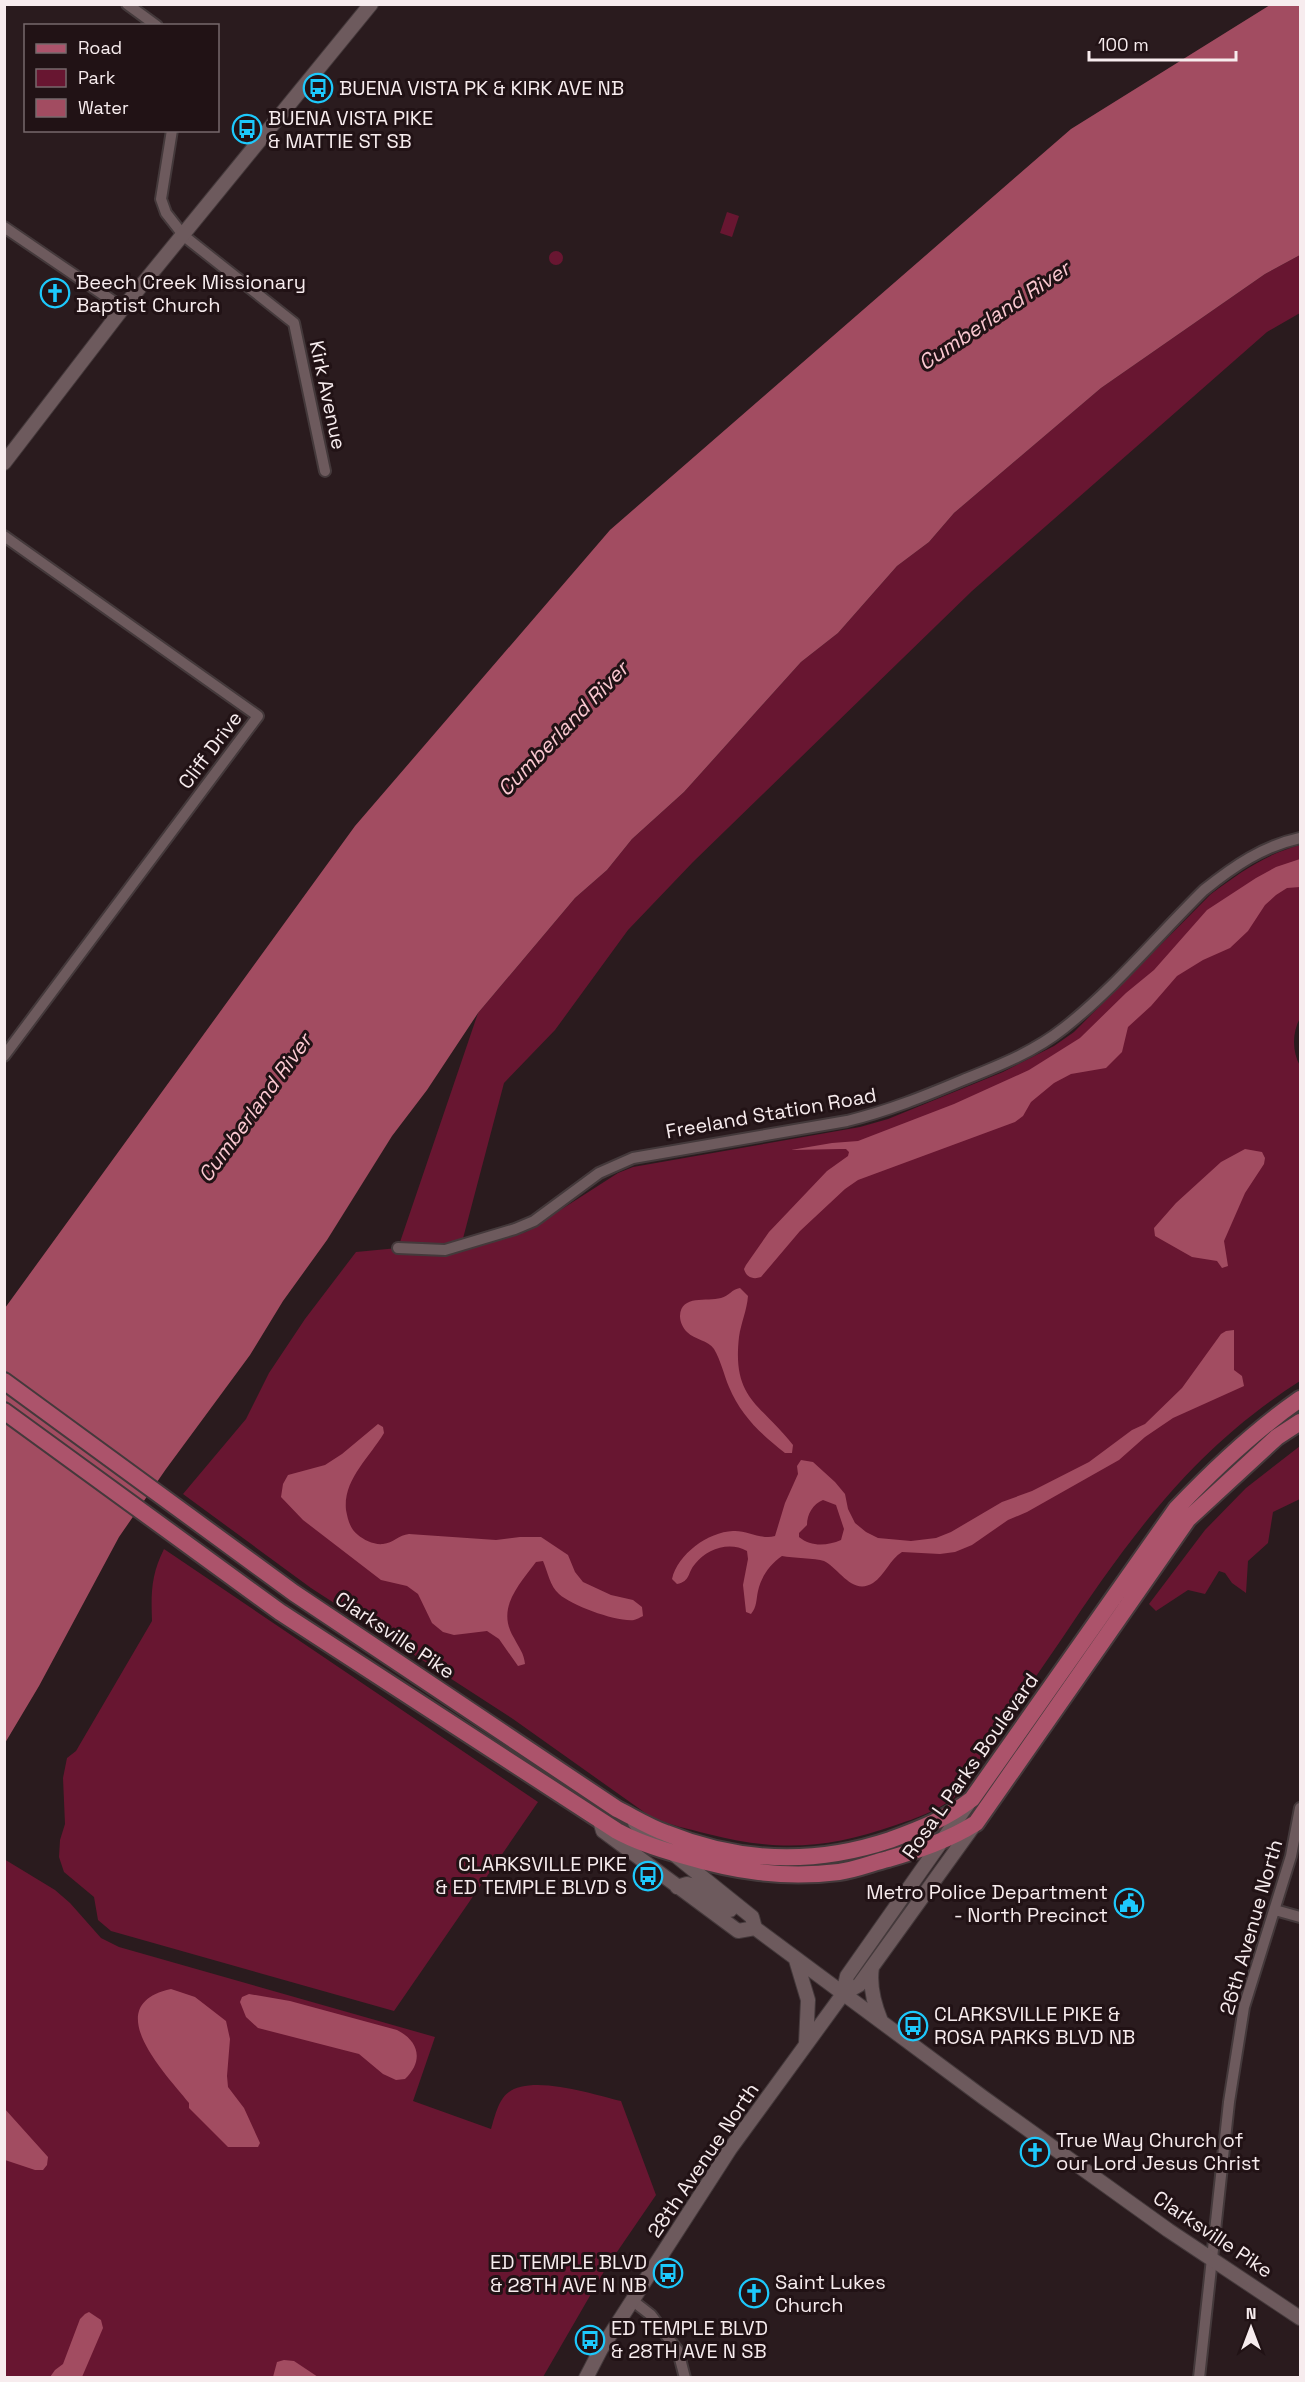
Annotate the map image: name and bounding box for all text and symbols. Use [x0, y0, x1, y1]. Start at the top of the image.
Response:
legend [24, 24, 219, 132]
scale bar [1089, 24, 1236, 62]
text: 100 m [1098, 33, 1149, 56]
text: Road [78, 36, 122, 59]
text: Park [78, 66, 116, 89]
bus stop icon: BUENA VISTA PK & KIRK AVE NB [302, 72, 334, 104]
place label: BUENA VISTA PK & KIRK AVE NB [339, 75, 624, 101]
text: Water [78, 96, 129, 119]
place label: BUENA VISTA PIKE & MATTIE ST SB [268, 105, 433, 154]
bus stop icon: BUENA VISTA PIKE & MATTIE ST SB [231, 113, 263, 145]
water label: Cumberland River [913, 254, 1076, 376]
place label: Beech Creek Missionary Baptist Church [76, 269, 306, 318]
church icon: Beech Creek Missionary Baptist Church [39, 277, 71, 309]
street label: Kirk Avenue [304, 338, 352, 452]
water label: Cumberland River [491, 654, 635, 802]
street label: Cliff Drive [172, 706, 248, 794]
water label: Cumberland River [192, 1027, 319, 1187]
street label: Freeland Station Road [664, 1082, 878, 1144]
street label: Clarksville Pike [330, 1585, 460, 1685]
street label: Rosa L Parks Boulevard [896, 1668, 1044, 1864]
street label: 26th Avenue North [1214, 1836, 1288, 2018]
place label: CLARKSVILLE PIKE & ED TEMPLE BLVD S [435, 1851, 627, 1900]
bus stop icon: CLARKSVILLE PIKE & ED TEMPLE BLVD S [632, 1860, 664, 1892]
place label: Metro Police Department - North Precinct [866, 1879, 1108, 1928]
public building icon: Metro Police Department - North Precinct [1113, 1887, 1145, 1919]
place label: CLARKSVILLE PIKE & ROSA PARKS BLVD NB [934, 2001, 1135, 2050]
bus stop icon: CLARKSVILLE PIKE & ROSA PARKS BLVD NB [897, 2010, 929, 2042]
street label: 28th Avenue North [642, 2078, 764, 2242]
place label: True Way Church of our Lord Jesus Christ [1056, 2127, 1260, 2176]
church icon: True Way Church of our Lord Jesus Christ [1019, 2136, 1051, 2168]
street label: Clarksville Pike [1148, 2184, 1278, 2284]
place label: ED TEMPLE BLVD & 28TH AVE N NB [490, 2249, 647, 2298]
bus stop icon: ED TEMPLE BLVD & 28TH AVE N NB [652, 2257, 684, 2289]
place label: Saint Lukes Church [775, 2269, 886, 2318]
church icon: Saint Lukes Church [738, 2277, 770, 2309]
north arrow [1221, 2298, 1281, 2358]
text: N [1246, 2303, 1256, 2324]
place label: ED TEMPLE BLVD & 28TH AVE N SB [611, 2315, 768, 2364]
bus stop icon: ED TEMPLE BLVD & 28TH AVE N SB [574, 2324, 606, 2356]

